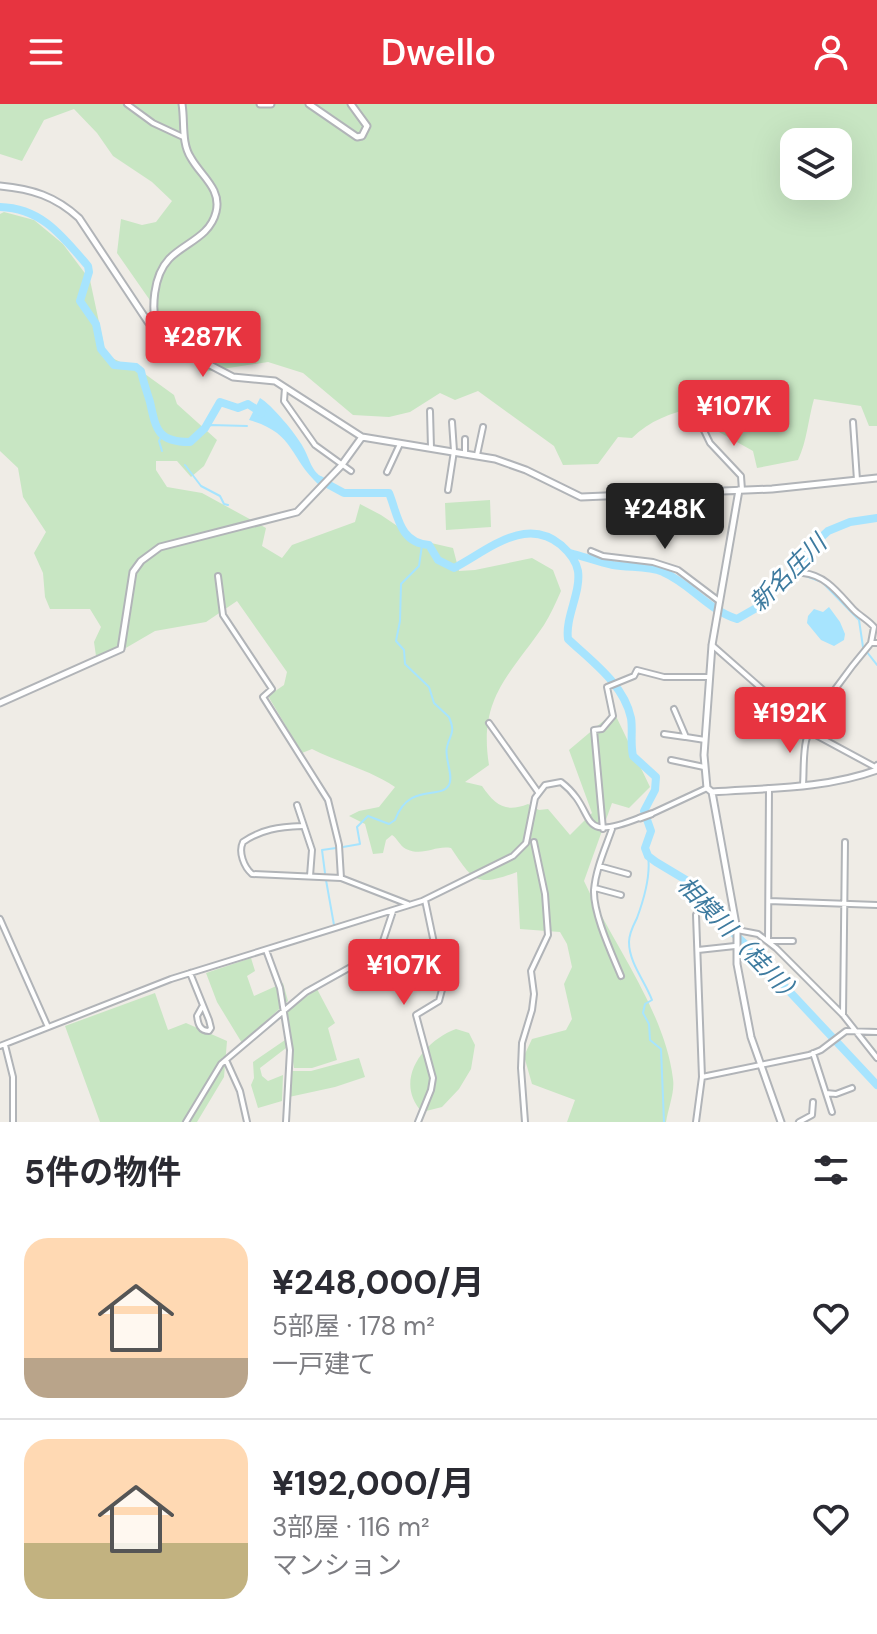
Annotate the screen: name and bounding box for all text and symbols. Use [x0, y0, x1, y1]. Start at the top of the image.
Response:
text: Dwello [381, 29, 496, 76]
icon: menu [24, 30, 68, 74]
icon: person [809, 30, 853, 74]
map controls [780, 128, 852, 200]
button: layers [780, 128, 852, 200]
pin: ¥287K [147, 311, 259, 379]
text: ¥287K [164, 320, 242, 354]
pin: ¥107K [678, 380, 790, 448]
text: ¥107K [696, 389, 772, 423]
pin: ¥248K [609, 483, 721, 551]
text: ¥248K [624, 492, 706, 526]
water label: 新名庄川 [743, 526, 835, 618]
pin: ¥192K [734, 687, 846, 755]
text: ¥192K [753, 696, 827, 730]
water label: 相模川（桂川） [671, 869, 810, 1012]
pin: ¥107K [348, 939, 460, 1007]
text: ¥107K [366, 948, 442, 982]
icon: filters [809, 1148, 853, 1192]
text: 5件の物件 [24, 1150, 181, 1195]
text: ¥248,000/月 [272, 1260, 484, 1305]
icon: home [88, 1270, 184, 1366]
icon: heart [809, 1296, 853, 1340]
text: 5部屋 · 178 m² [272, 1309, 435, 1343]
text: 一戸建て [272, 1347, 376, 1381]
text: ¥192,000/月 [272, 1461, 475, 1506]
icon: home [88, 1471, 184, 1567]
icon: heart [809, 1497, 853, 1541]
text: 3部屋 · 116 m² [272, 1510, 430, 1544]
text: マンション [272, 1548, 402, 1582]

